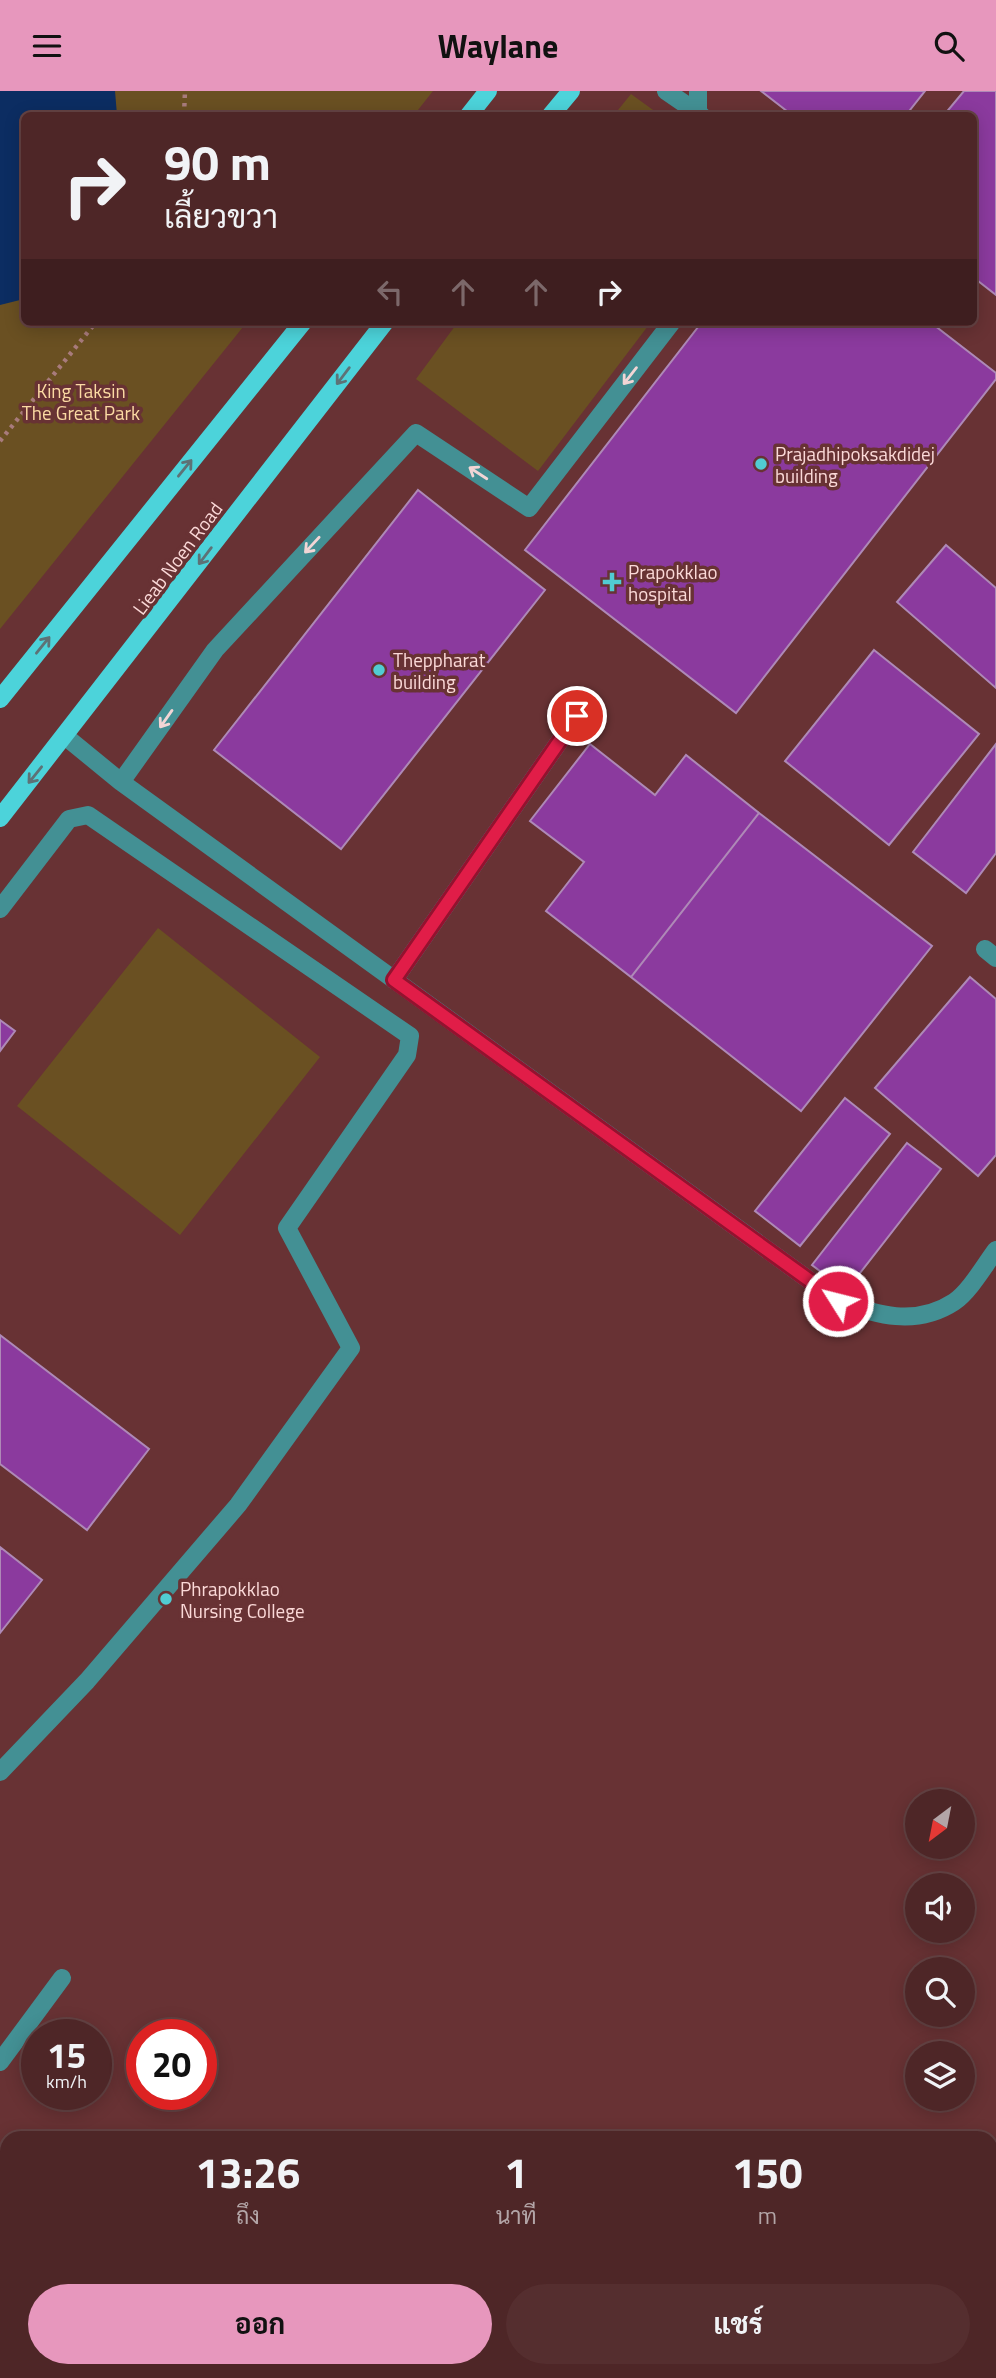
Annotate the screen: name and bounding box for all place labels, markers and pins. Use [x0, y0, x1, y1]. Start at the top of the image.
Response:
place label: Prajadhipoksakdidej building [775, 439, 935, 490]
marker: Prajadhipoksakdidej building [753, 456, 769, 472]
place label: Prapokklao hospital [628, 557, 718, 608]
marker: Prapokklao hospital [602, 572, 622, 592]
place label: Theppharat building [393, 645, 486, 696]
marker: Theppharat building [371, 662, 387, 678]
pin [547, 686, 607, 746]
place label: Phrapokklao Nursing College [180, 1574, 305, 1625]
marker: Phrapokklao Nursing College [158, 1591, 174, 1607]

